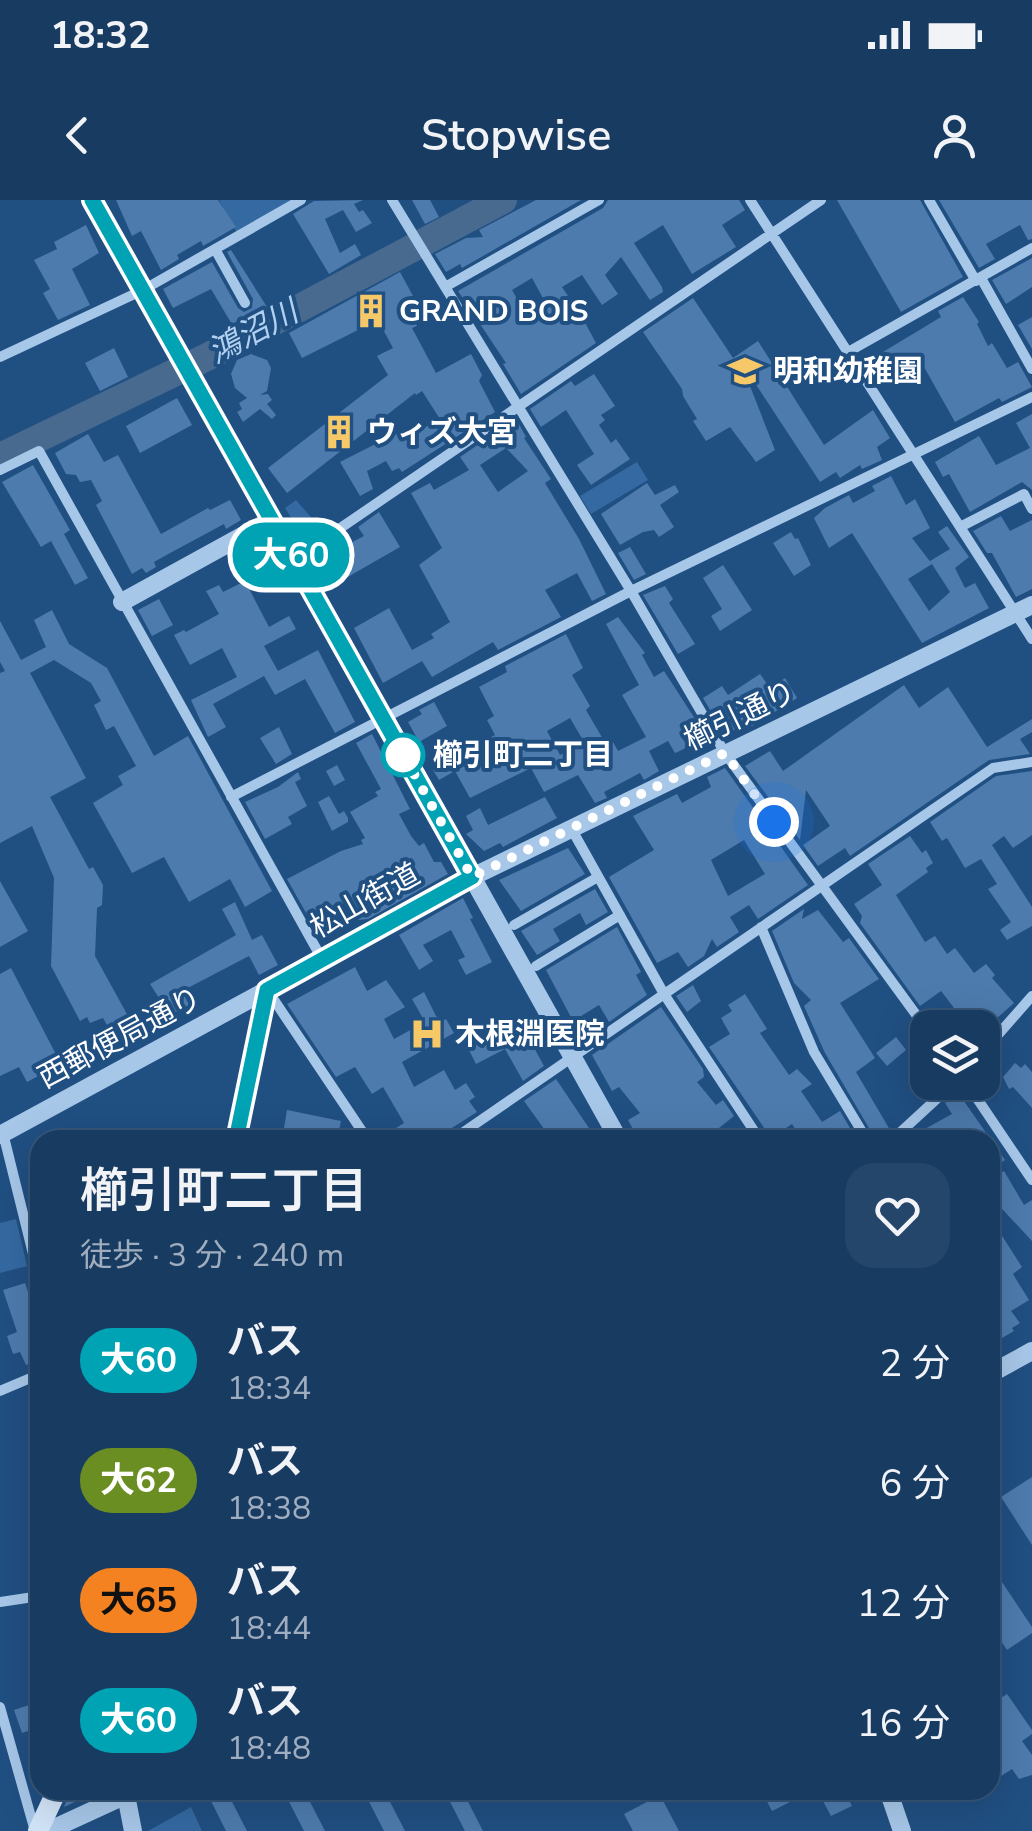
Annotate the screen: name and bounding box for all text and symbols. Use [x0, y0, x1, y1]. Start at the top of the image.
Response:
text: 18:32 [50, 10, 151, 61]
text: Stopwise [421, 105, 611, 166]
icon: back [50, 108, 105, 163]
icon: person [927, 108, 982, 163]
water label: 鴻沼川 [201, 289, 308, 374]
place label: GRAND BOIS [399, 291, 589, 332]
building icon: GRAND BOIS [352, 292, 390, 330]
place label: 明和幼稚園 [773, 351, 923, 392]
school or university icon: 明和幼稚園 [726, 352, 764, 390]
place label: ウィズ大宮 [367, 412, 517, 453]
building icon: ウィズ大宮 [320, 413, 358, 451]
line badge: 大60 [234, 522, 348, 588]
text: 大60 [252, 532, 330, 579]
street label: 櫛引通り [677, 671, 803, 761]
marker: 櫛引町二丁目 [382, 734, 424, 776]
place label: 櫛引町二丁目 [433, 735, 613, 776]
your location [749, 797, 799, 847]
street label: 松山街道 [303, 854, 427, 948]
street label: 西郵便局通り [31, 978, 209, 1098]
map controls [910, 1010, 1000, 1100]
button: layers [910, 1010, 1000, 1100]
place label: 木根淵医院 [455, 1014, 605, 1055]
hospital icon: 木根淵医院 [408, 1015, 446, 1053]
text: 櫛引町二丁目 [80, 1158, 368, 1224]
button: heart [845, 1163, 950, 1268]
text: 徒歩 · 3 分 · 240 m [80, 1234, 344, 1277]
text: バス [227, 1316, 303, 1367]
text: 大60 [100, 1337, 177, 1384]
text: 2 分 [879, 1338, 950, 1389]
text: 18:34 [227, 1367, 311, 1410]
text: バス [227, 1436, 303, 1487]
text: 大62 [100, 1457, 177, 1504]
text: 6 分 [879, 1458, 950, 1509]
text: 18:38 [227, 1487, 311, 1530]
text: バス [227, 1556, 303, 1607]
text: 大65 [100, 1577, 177, 1624]
text: 12 分 [857, 1578, 950, 1629]
text: 18:44 [227, 1607, 311, 1650]
text: バス [227, 1676, 303, 1727]
text: 大60 [100, 1697, 177, 1744]
text: 16 分 [857, 1698, 950, 1749]
text: 18:48 [227, 1727, 311, 1770]

